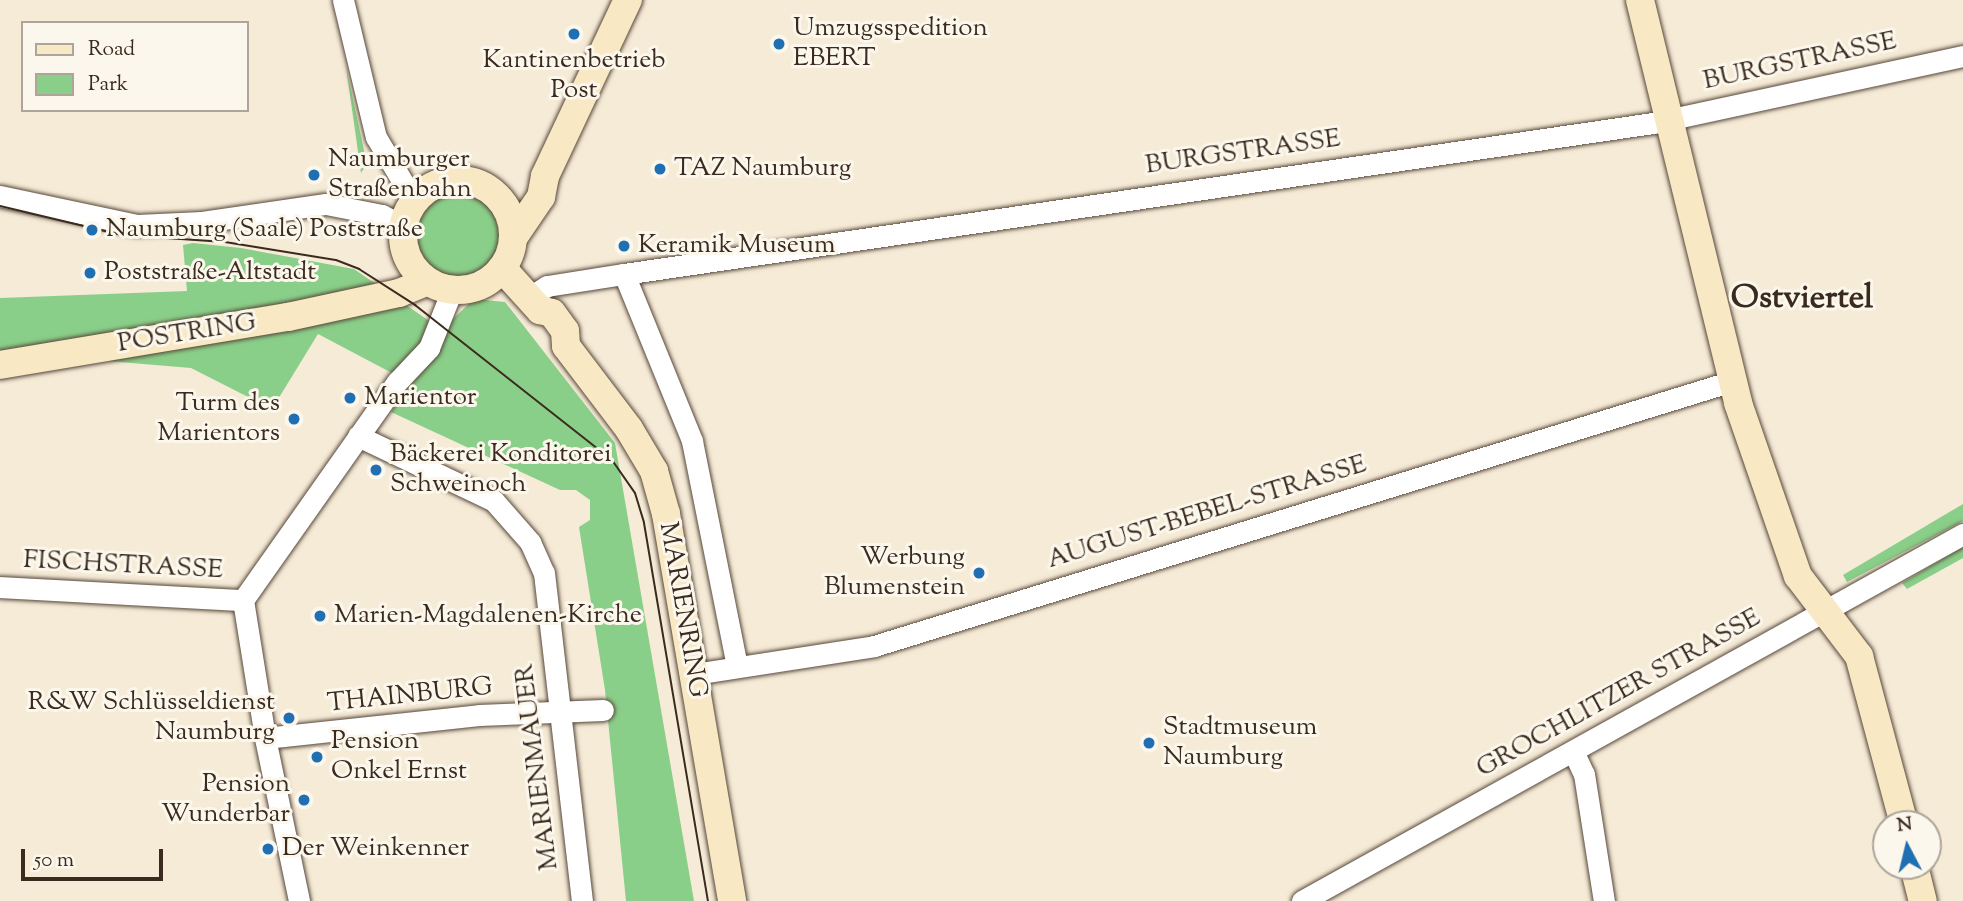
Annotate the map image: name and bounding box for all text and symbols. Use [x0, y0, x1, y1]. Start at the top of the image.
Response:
place label: Umzugsspedition EBERT [793, 13, 988, 74]
legend [21, 21, 248, 112]
marker: Kantinenbetrieb Post [566, 26, 582, 42]
street label: BURGSTRASSE [1701, 26, 1899, 98]
text: Road [88, 35, 135, 65]
marker: Umzugsspedition EBERT [771, 36, 787, 52]
place label: Kantinenbetrieb Post [483, 45, 665, 106]
text: Park [88, 70, 128, 100]
street label: BURGSTRASSE [1143, 124, 1343, 182]
place label: Naumburger Straßenbahn [328, 144, 472, 206]
place label: TAZ Naumburg [674, 153, 851, 185]
marker: TAZ Naumburg [652, 161, 668, 177]
marker: Naumburger Straßenbahn [306, 167, 322, 183]
place label: Naumburg (Saale) Poststraße [106, 214, 423, 246]
marker: Naumburg (Saale) Poststraße [84, 222, 100, 238]
place label: Keramik Museum [638, 230, 835, 262]
marker: Keramik Museum [616, 238, 632, 254]
place label: Poststraße-Altstadt [104, 257, 316, 289]
marker: Poststraße-Altstadt [82, 265, 98, 281]
district label: Ostviertel [1731, 280, 1873, 320]
street label: POSTRING [116, 308, 258, 360]
place label: Marientor [364, 382, 477, 414]
place label: Turm des Marientors [157, 388, 280, 450]
marker: Marientor [342, 390, 358, 406]
marker: Turm des Marientors [286, 411, 302, 427]
place label: Bäckerei Konditorei Schweinoch [390, 439, 612, 500]
street label: AUGUST-BEBEL-STRASSE [1044, 450, 1370, 576]
marker: Bäckerei Konditorei Schweinoch [368, 462, 384, 478]
street label: MARIENRING [651, 520, 713, 700]
place label: Werbung Blumenstein [824, 542, 965, 604]
street label: FISCHSTRASSE [22, 545, 224, 587]
marker: Werbung Blumenstein [971, 565, 987, 581]
place label: Marien-Magdalenen-Kirche [334, 600, 642, 632]
street label: GROCHLITZER STRASSE [1472, 603, 1766, 785]
marker: Marien-Magdalenen-Kirche [312, 608, 328, 624]
street label: MARIENMAUER [510, 662, 566, 872]
street label: THAINBURG [326, 672, 494, 720]
place label: R&W Schlüsseldienst Naumburg [28, 687, 275, 748]
marker: R&W Schlüsseldienst Naumburg [281, 710, 297, 726]
place label: Stadtmuseum Naumburg [1163, 712, 1317, 774]
place label: Pension Onkel Ernst [331, 726, 467, 788]
marker: Stadtmuseum Naumburg [1141, 735, 1157, 751]
marker: Pension Onkel Ernst [309, 749, 325, 765]
place label: Pension Wunderbar [161, 769, 290, 830]
marker: Pension Wunderbar [296, 792, 312, 808]
north arrow [1872, 810, 1942, 880]
text: N [1895, 811, 1914, 840]
place label: Der Weinkenner [282, 833, 469, 865]
scale bar [24, 834, 166, 878]
marker: Der Weinkenner [260, 841, 276, 857]
text: 50 m [34, 846, 74, 876]

